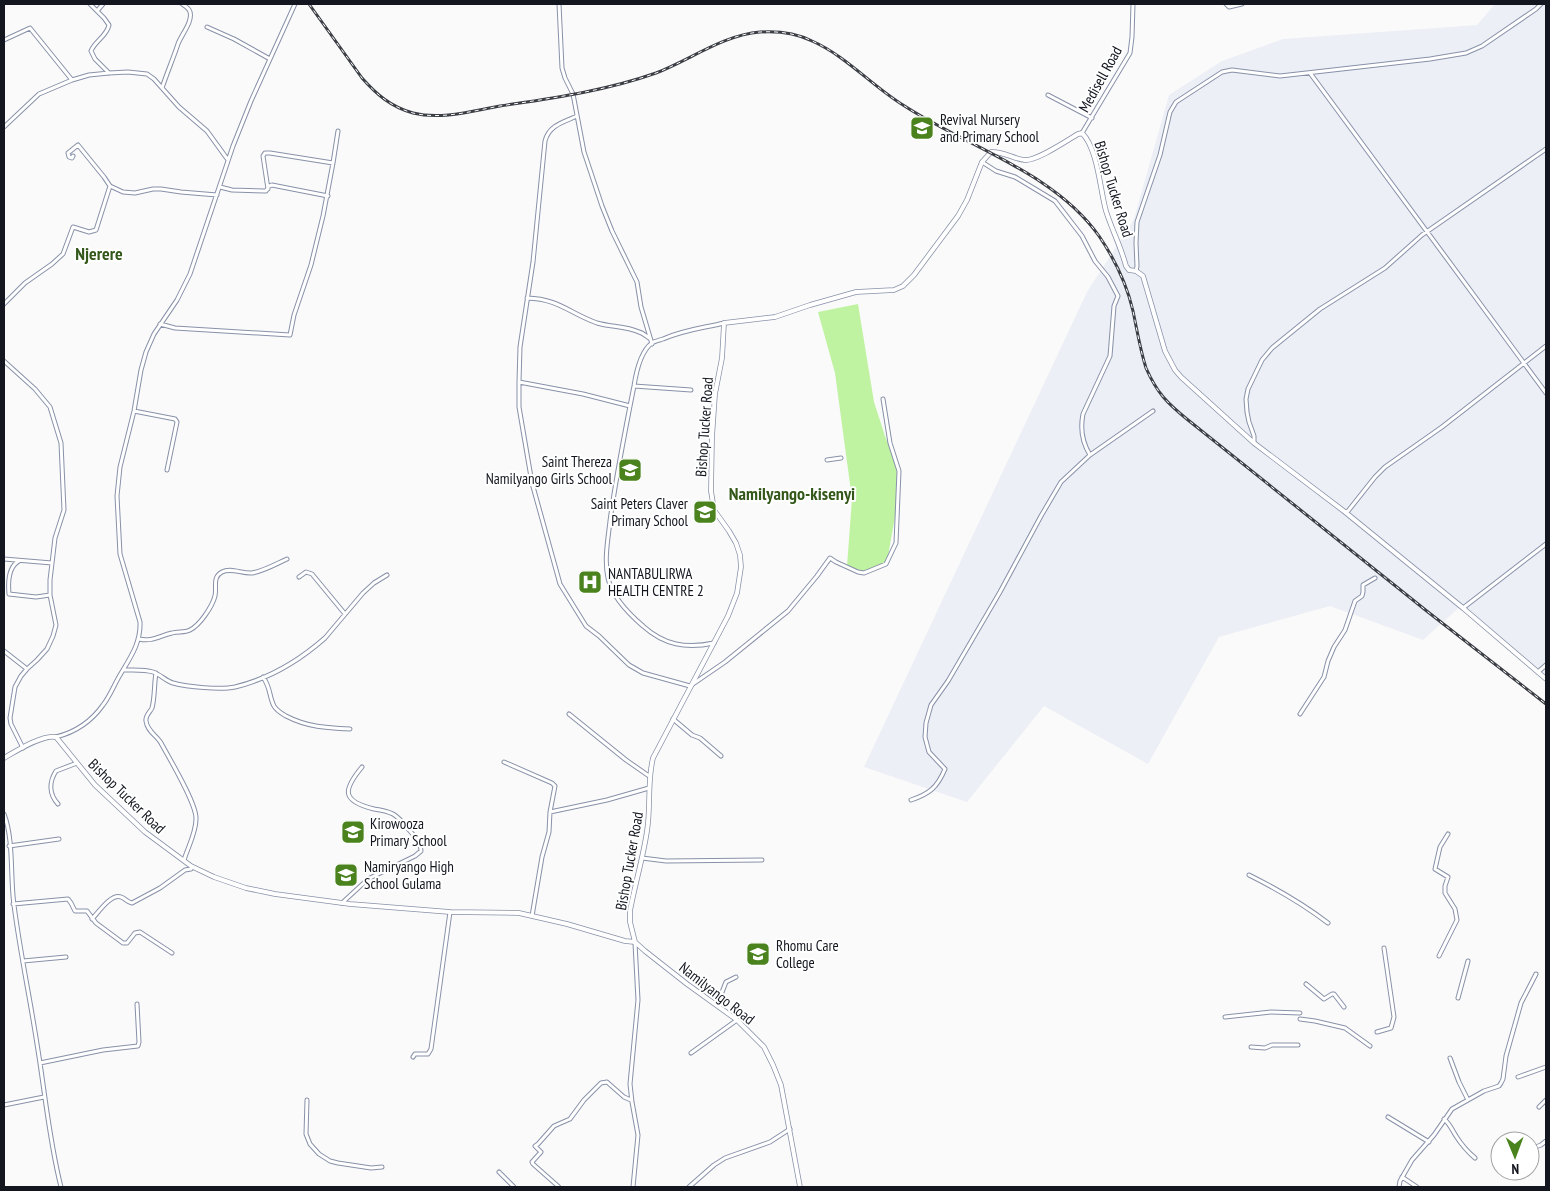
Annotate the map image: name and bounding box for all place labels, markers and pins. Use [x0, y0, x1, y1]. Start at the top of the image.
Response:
place label: Revival Nursery and Primary School [940, 110, 1040, 146]
school or university icon: Revival Nursery and Primary School [909, 115, 935, 141]
place label: Saint Thereza Namilyango Girls School [486, 452, 612, 488]
school or university icon: Saint Thereza Namilyango Girls School [617, 457, 643, 483]
place label: Saint Peters Claver Primary School [591, 494, 689, 530]
school or university icon: Saint Peters Claver Primary School [692, 499, 718, 525]
place label: NANTABULIRWA HEALTH CENTRE 2 [608, 564, 704, 600]
hospital icon: NANTABULIRWA HEALTH CENTRE 2 [577, 569, 603, 595]
place label: Kirowooza Primary School [370, 814, 447, 850]
school or university icon: Kirowooza Primary School [340, 819, 366, 845]
place label: Namiryango High School Gulama [364, 857, 454, 893]
school or university icon: Namiryango High School Gulama [333, 862, 359, 888]
place label: Rhomu Care College [776, 936, 839, 972]
school or university icon: Rhomu Care College [745, 941, 771, 967]

